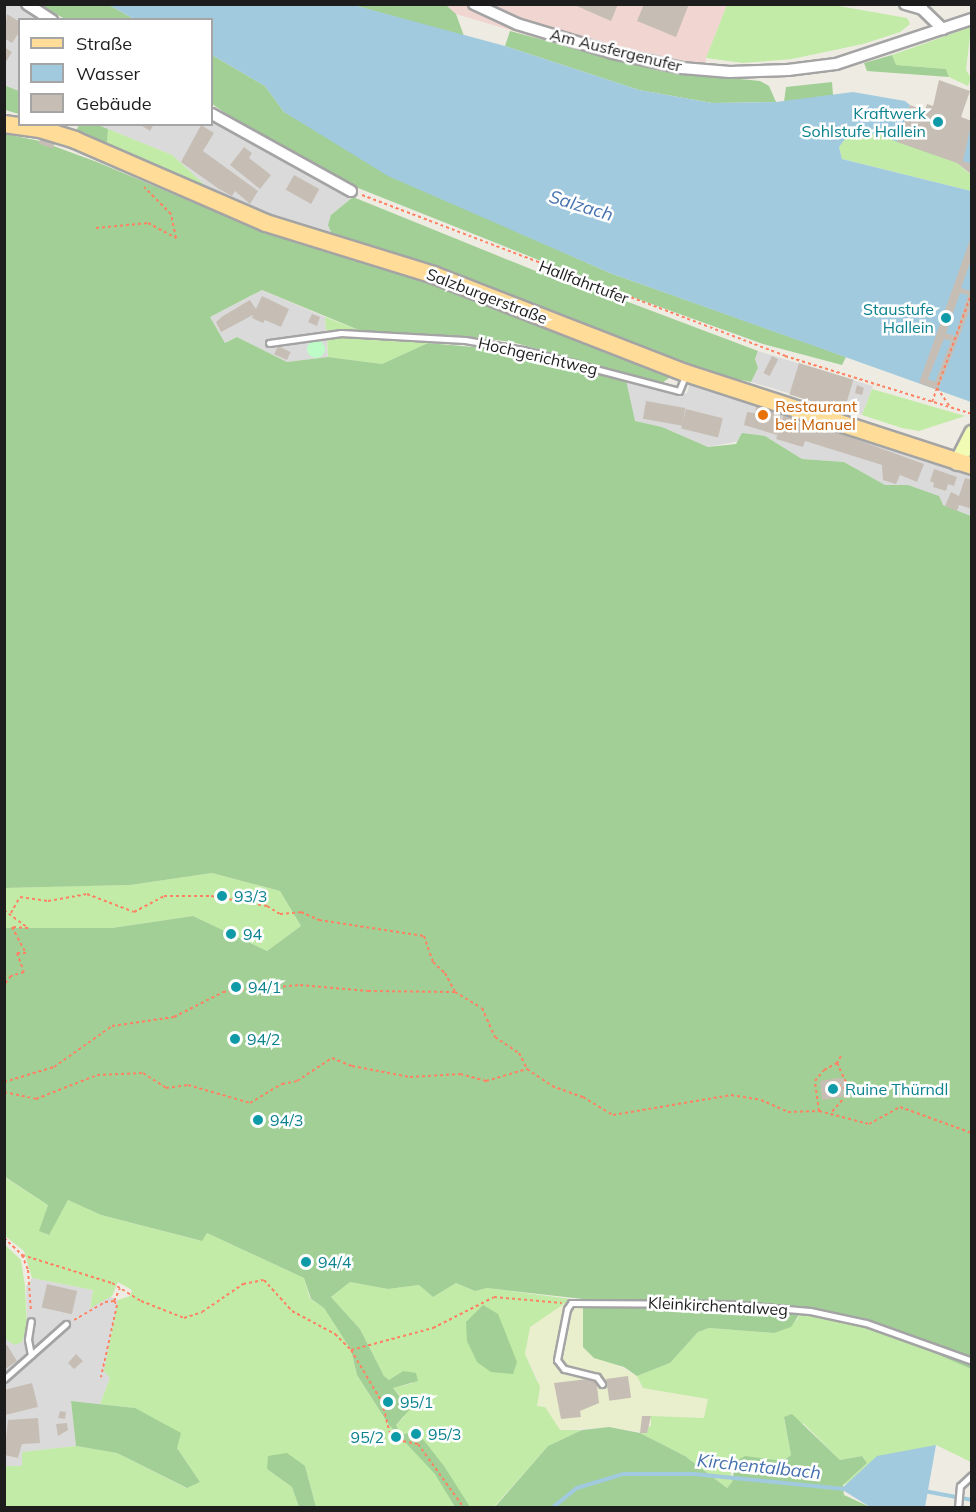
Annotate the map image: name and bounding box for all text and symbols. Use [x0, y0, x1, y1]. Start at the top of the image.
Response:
legend [18, 18, 213, 126]
street label: Am Ausfergenufer [548, 24, 684, 76]
text: Straße [76, 32, 132, 55]
text: Wasser [76, 62, 140, 85]
text: Gebäude [76, 92, 152, 115]
place label: Kraftwerk Sohlstufe Hallein [802, 103, 926, 141]
marker: Kraftwerk Sohlstufe Hallein [931, 115, 945, 129]
water label: Salzach [546, 186, 616, 226]
street label: Hallfahrtufer [536, 256, 632, 308]
street label: Salzburgerstraße [424, 264, 550, 328]
place label: Staustufe Hallein [863, 299, 934, 337]
marker: Staustufe Hallein [939, 311, 953, 325]
street label: Hochgerichtweg [477, 333, 599, 379]
place label: Restaurant bei Manuel [775, 396, 857, 434]
marker: Restaurant bei Manuel [756, 408, 770, 422]
place label: 93/3 [234, 886, 267, 906]
marker: 93/3 [215, 889, 229, 903]
place label: 94 [243, 924, 262, 944]
marker: 94 [224, 927, 238, 941]
place label: 94/1 [248, 977, 281, 997]
marker: 94/1 [229, 980, 243, 994]
place label: 94/2 [247, 1029, 280, 1049]
marker: 94/2 [228, 1032, 242, 1046]
place label: Ruine Thürndl [845, 1079, 948, 1099]
marker: Ruine Thürndl [826, 1082, 840, 1096]
place label: 94/3 [270, 1110, 303, 1130]
marker: 94/3 [251, 1113, 265, 1127]
place label: 94/4 [318, 1252, 351, 1272]
marker: 94/4 [299, 1255, 313, 1269]
street label: Kleinkirchentalweg [648, 1293, 788, 1319]
place label: 95/1 [400, 1392, 433, 1412]
marker: 95/1 [381, 1395, 395, 1409]
place label: 95/3 [428, 1424, 461, 1444]
place label: 95/2 [351, 1427, 384, 1447]
marker: 95/3 [409, 1427, 423, 1441]
marker: 95/2 [389, 1430, 403, 1444]
water label: Kirchentalbach [696, 1450, 822, 1484]

